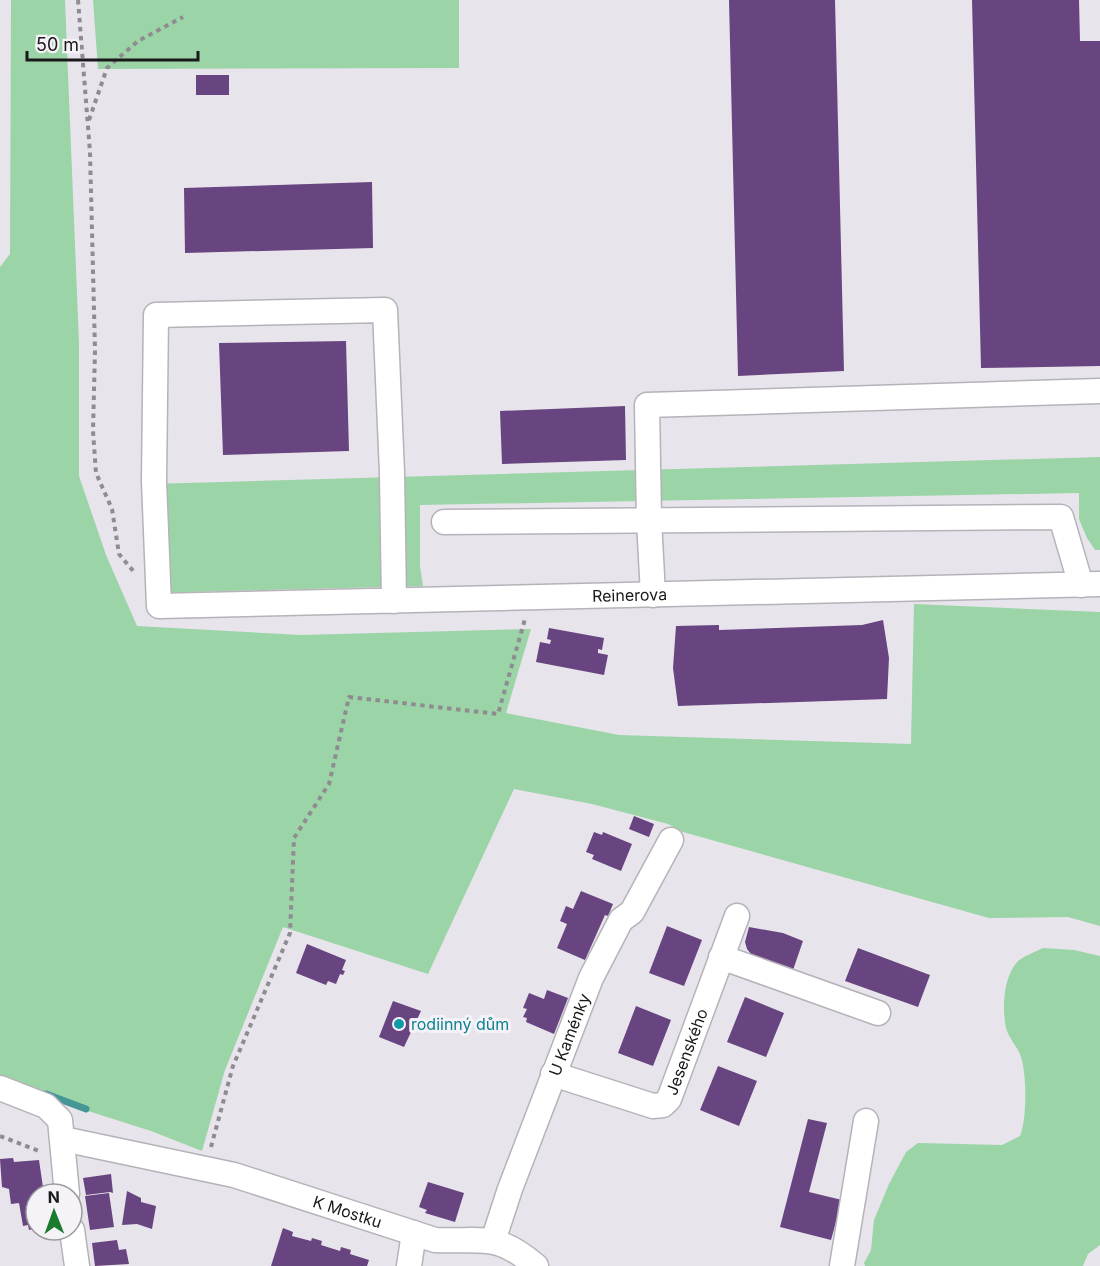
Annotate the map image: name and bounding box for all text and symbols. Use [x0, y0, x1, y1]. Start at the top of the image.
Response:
scale bar [27, 24, 198, 62]
text: 50 m [36, 34, 79, 55]
street label: Reinerova [592, 584, 667, 606]
street label: U Kaménky [544, 991, 594, 1079]
street label: Jesenského [661, 1006, 712, 1098]
place label: rodiinný dům [411, 1014, 509, 1034]
marker: rodiinný dům [392, 1017, 406, 1031]
north arrow [24, 1182, 84, 1242]
text: N [47, 1187, 60, 1207]
street label: K Mostku [311, 1191, 384, 1232]

